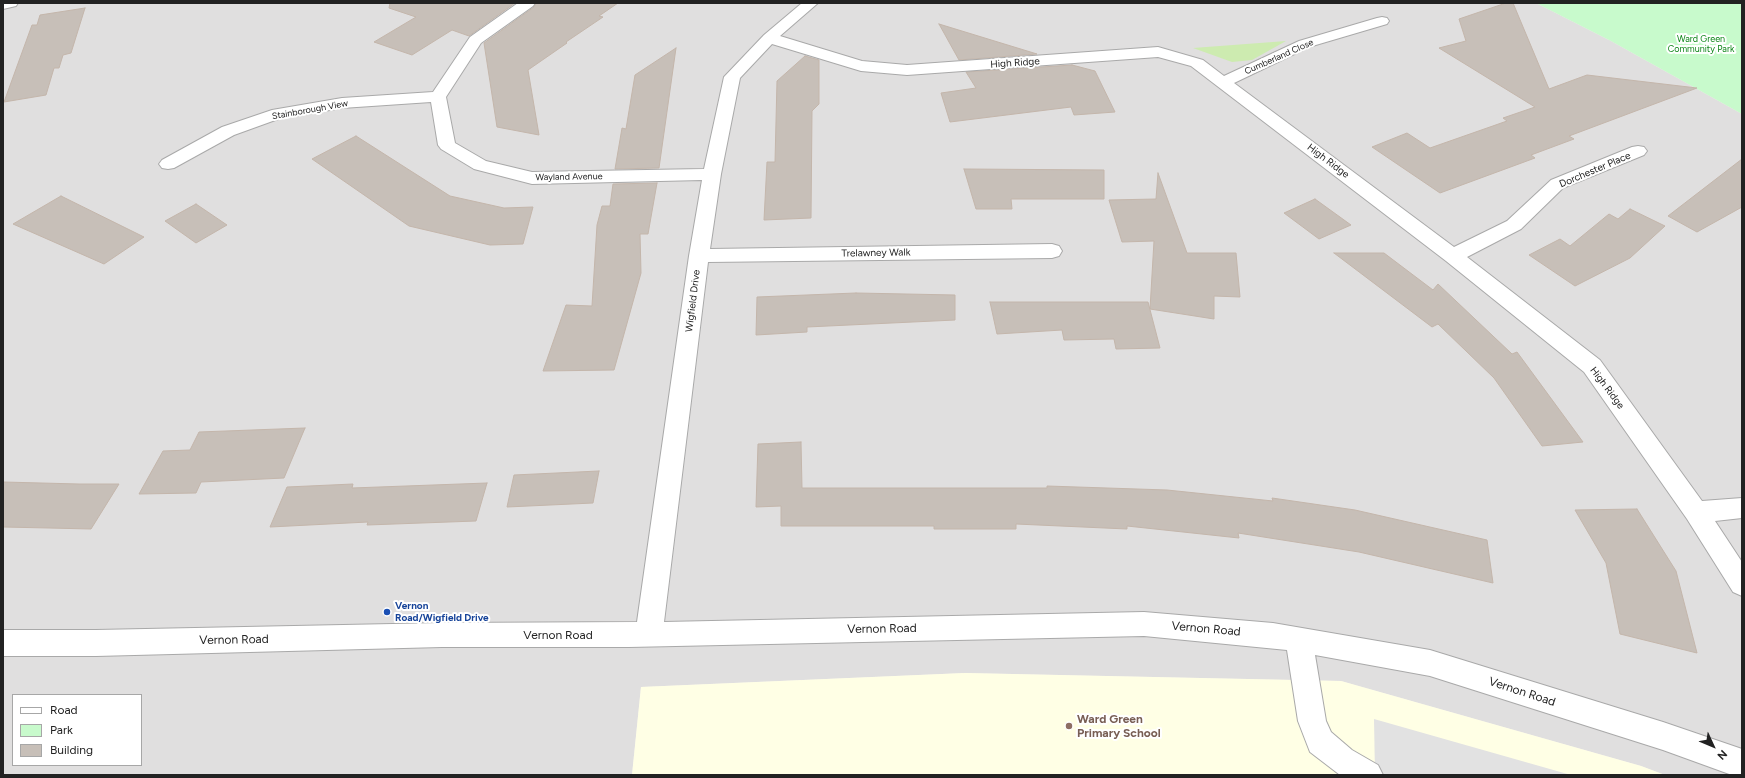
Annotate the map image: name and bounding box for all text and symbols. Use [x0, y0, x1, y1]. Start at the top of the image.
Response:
park label: Ward Green Community Park [1668, 34, 1734, 55]
street label: Cumberland Close [1243, 37, 1315, 77]
street label: High Ridge [990, 55, 1040, 71]
street label: Stainborough View [271, 98, 349, 122]
street label: High Ridge [1305, 141, 1351, 181]
street label: Dorchester Place [1558, 150, 1632, 190]
street label: Wayland Avenue [535, 171, 603, 183]
street label: Trelawney Walk [841, 246, 911, 260]
street label: Wigfield Drive [683, 269, 703, 333]
street label: High Ridge [1587, 365, 1627, 411]
place label: Vernon Road/Wigfield Drive [395, 600, 489, 624]
marker: Vernon Road/Wigfield Drive [382, 607, 392, 617]
street label: Vernon Road [1171, 619, 1241, 639]
street label: Vernon Road [847, 621, 917, 637]
street label: Vernon Road [523, 628, 593, 642]
street label: Vernon Road [199, 632, 269, 648]
street label: Vernon Road [1487, 674, 1557, 710]
legend [12, 694, 142, 766]
text: Road [50, 703, 78, 717]
place label: Ward Green Primary School [1077, 712, 1161, 740]
marker: Ward Green Primary School [1064, 721, 1074, 731]
text: Park [50, 723, 73, 737]
north arrow [1693, 726, 1733, 766]
text: Building [50, 743, 93, 757]
text: N [1714, 747, 1730, 762]

